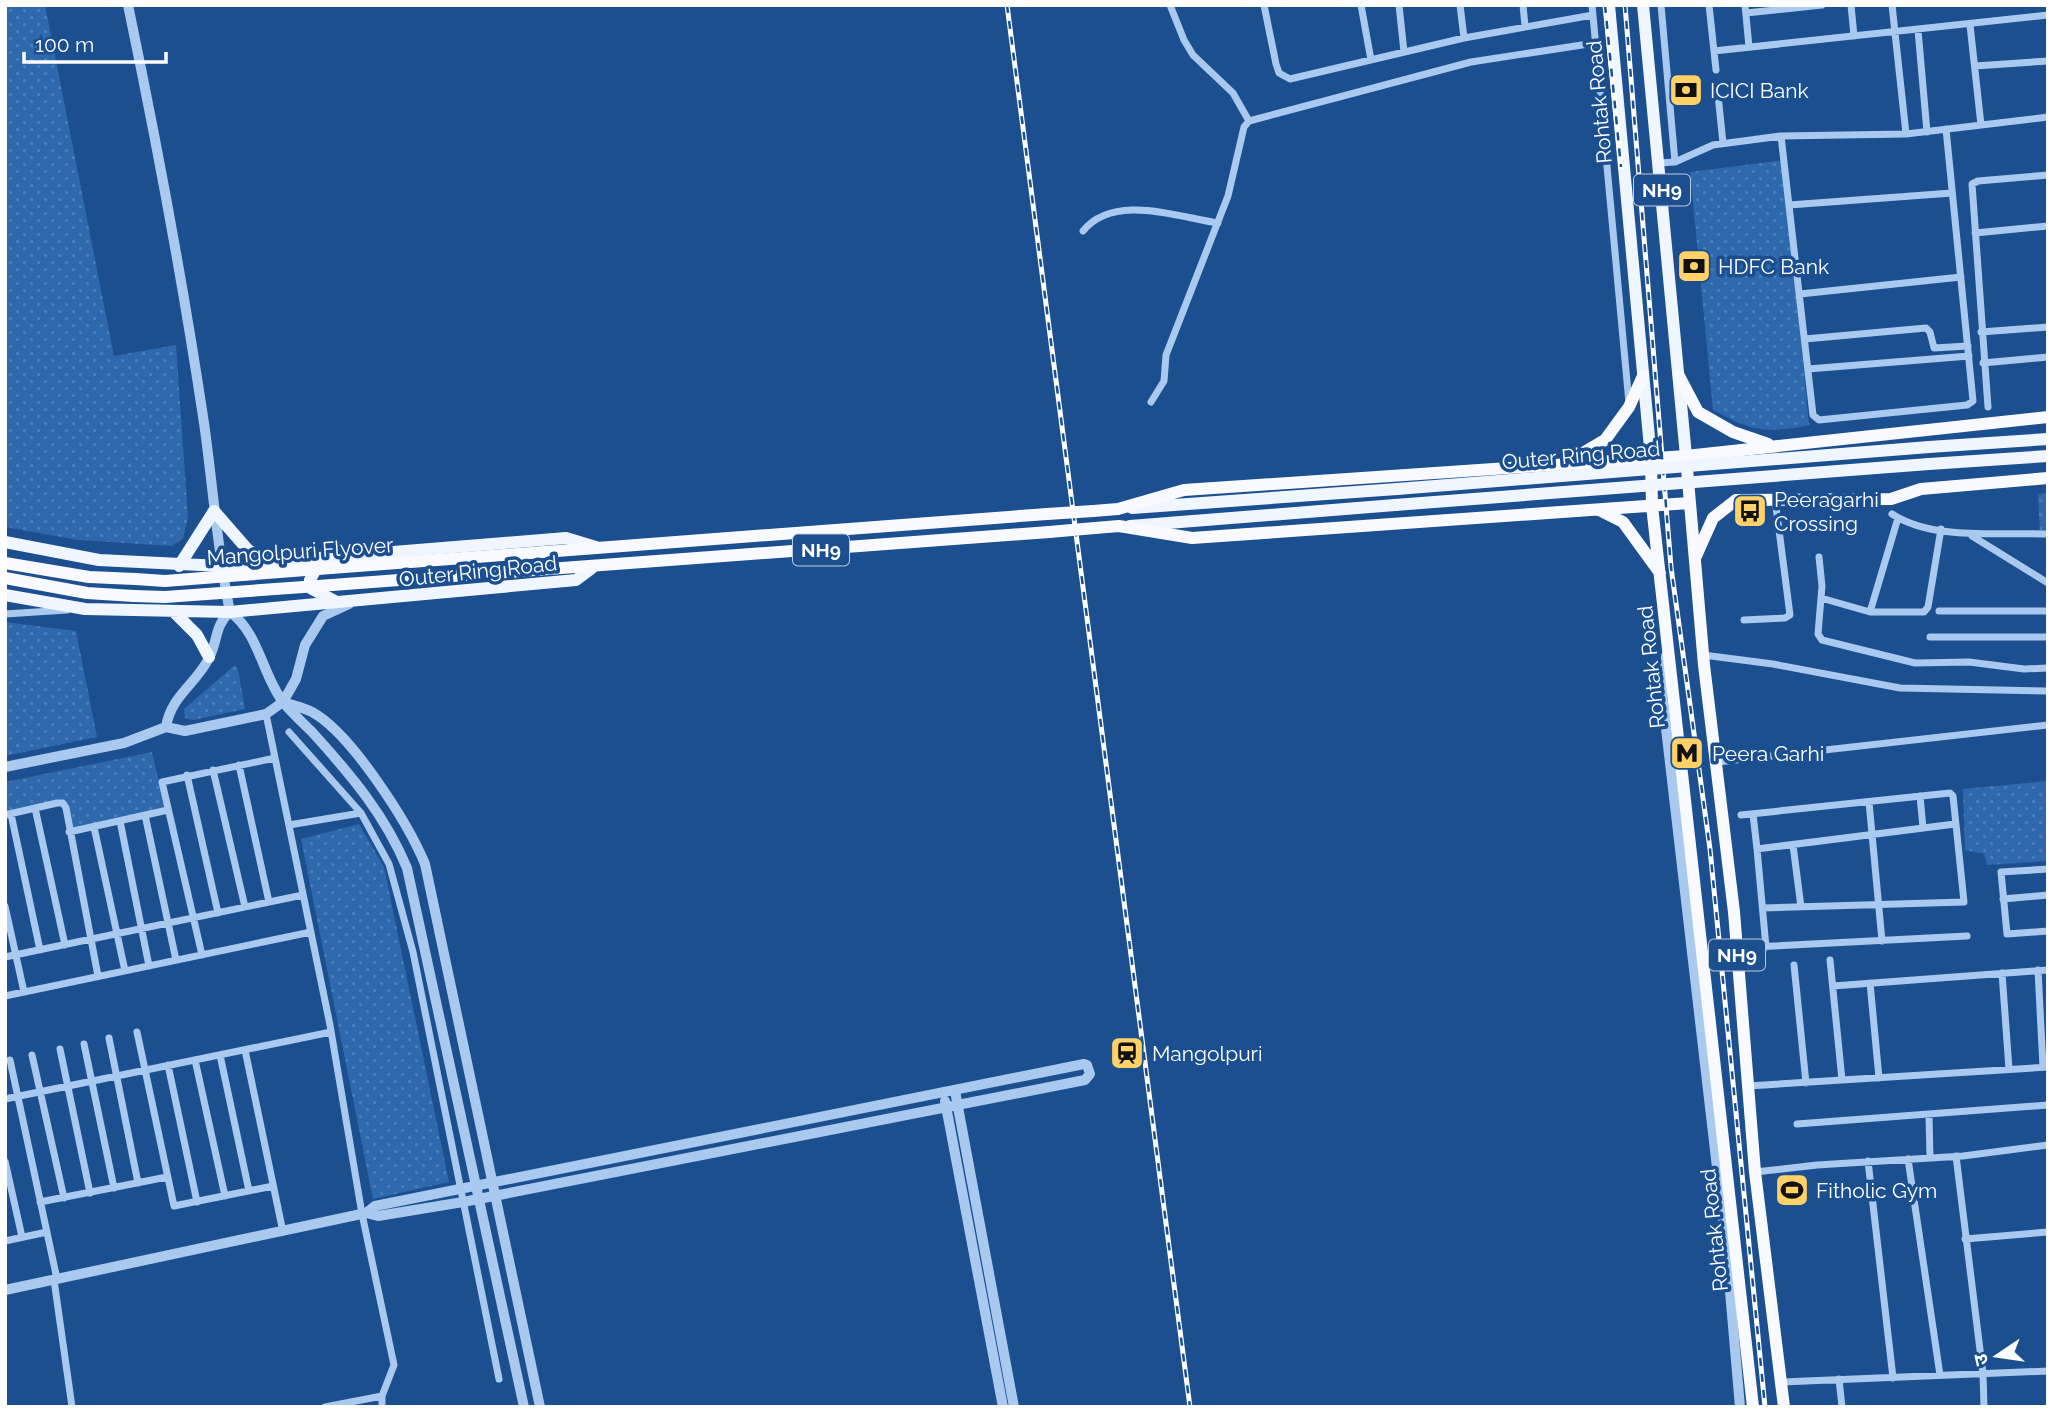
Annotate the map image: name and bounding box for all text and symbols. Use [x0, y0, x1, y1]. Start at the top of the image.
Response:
scale bar [24, 21, 166, 65]
text: 100 m [35, 32, 94, 57]
street label: Rohtak Road [1581, 39, 1617, 165]
bank icon: ICICI Bank [1667, 71, 1705, 109]
place label: ICICI Bank [1710, 78, 1809, 103]
road number: NH9 [1634, 174, 1690, 206]
bank icon: HDFC Bank [1675, 247, 1713, 285]
place label: HDFC Bank [1718, 254, 1829, 279]
street label: Outer Ring Road [1501, 436, 1661, 474]
place label: Peeragarhi Crossing [1774, 487, 1879, 536]
bus stop icon: Peeragarhi Crossing [1731, 492, 1769, 530]
street label: Mangolpuri Flyover [206, 532, 395, 570]
road number: NH9 [793, 534, 849, 566]
street label: Outer Ring Road [398, 550, 558, 592]
street label: Rohtak Road [1632, 604, 1670, 730]
metro station icon: Peera Garhi [1668, 734, 1706, 772]
place label: Peera Garhi [1712, 741, 1824, 766]
road number: NH9 [1709, 939, 1765, 970]
station icon: Mangolpuri [1108, 1034, 1146, 1072]
place label: Mangolpuri [1152, 1041, 1263, 1066]
street label: Rohtak Road [1695, 1167, 1733, 1293]
sports icon: Fitholic Gym [1773, 1171, 1811, 1209]
place label: Fitholic Gym [1816, 1178, 1937, 1203]
north arrow [1962, 1321, 2032, 1391]
text: उ [1968, 1351, 1992, 1368]

